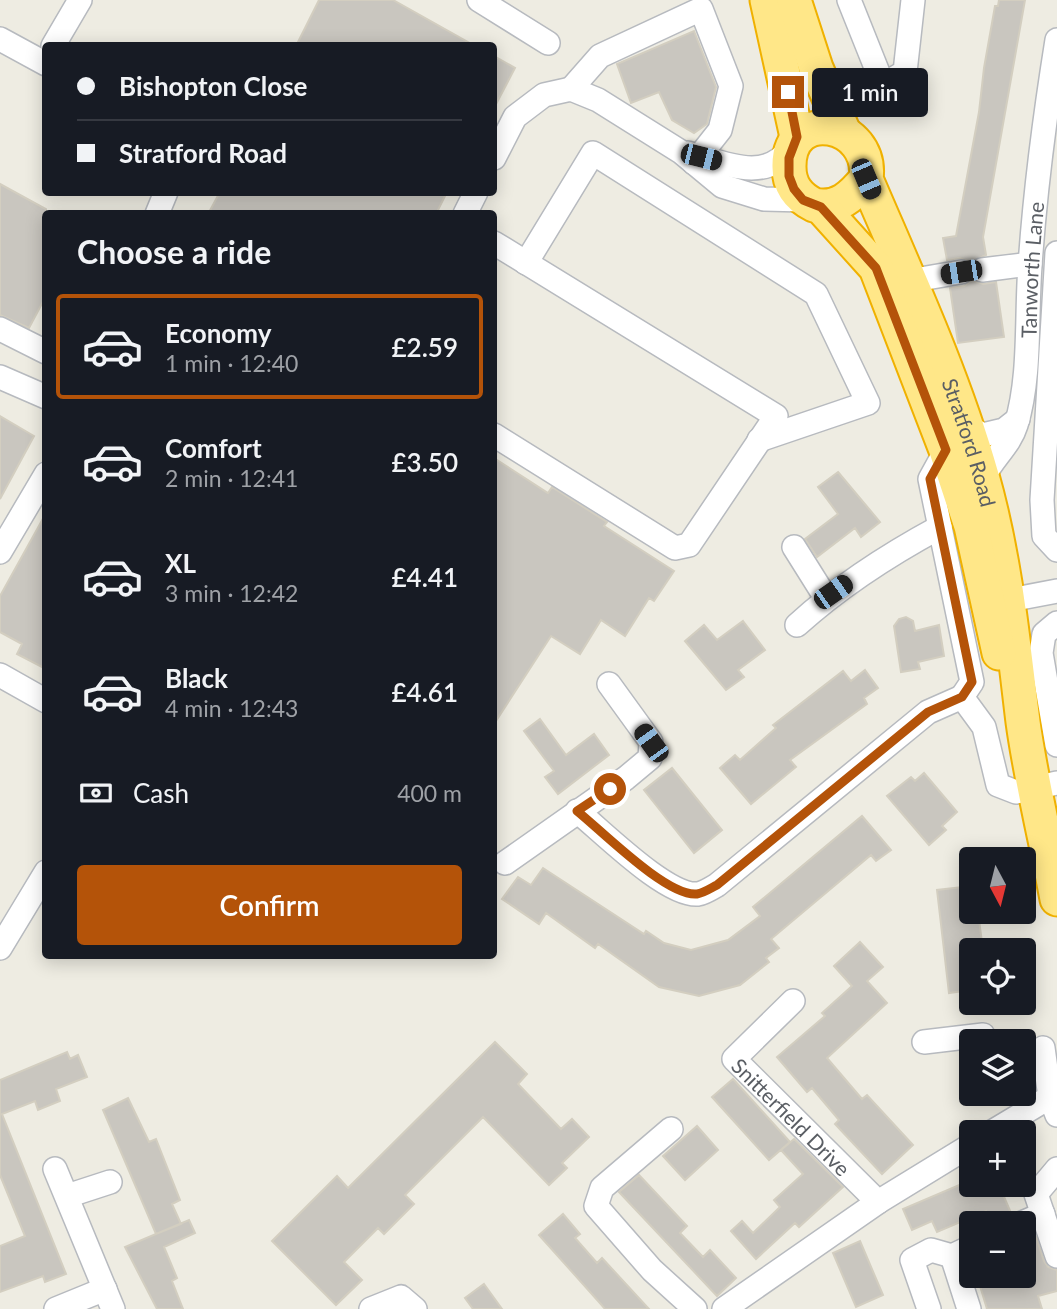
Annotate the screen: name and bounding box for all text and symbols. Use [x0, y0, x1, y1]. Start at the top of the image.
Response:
callout: 1 min [812, 68, 928, 116]
text: Bishopton Close [119, 70, 308, 102]
route end [772, 76, 804, 108]
text: 1 min [842, 78, 898, 106]
text: Stratford Road [119, 137, 287, 169]
car [679, 142, 724, 172]
car [849, 156, 884, 202]
street label: Tanworth Lane [1015, 200, 1048, 338]
text: Choose a ride [77, 232, 271, 271]
car [939, 258, 984, 286]
icon: car [81, 315, 144, 378]
text: Economy [165, 317, 271, 349]
text: £2.59 [392, 331, 458, 363]
text: 1 min · 12:40 [165, 349, 298, 377]
street label: Stratford Road [938, 375, 1002, 509]
icon: car [81, 430, 144, 493]
text: Comfort [165, 432, 262, 464]
text: £3.50 [392, 446, 458, 478]
text: 2 min · 12:41 [165, 464, 298, 492]
icon: car [81, 545, 144, 608]
text: XL [165, 547, 196, 579]
text: £4.41 [392, 561, 458, 593]
car [810, 571, 857, 613]
text: 3 min · 12:42 [165, 579, 298, 607]
icon: car [81, 660, 144, 723]
text: Black [165, 662, 228, 694]
text: £4.61 [392, 676, 458, 708]
text: 4 min · 12:43 [165, 694, 298, 722]
car [631, 720, 672, 766]
route start [594, 773, 626, 805]
icon: cash [77, 774, 115, 812]
text: Cash [133, 777, 189, 809]
text: 400 m [397, 779, 462, 807]
north arrow [959, 847, 1036, 924]
map controls [959, 847, 1036, 1288]
button: Confirm [77, 865, 462, 945]
button: locate [959, 938, 1036, 1015]
button: layers [959, 1029, 1036, 1106]
street label: Snitterfield Drive [727, 1052, 856, 1180]
button: + [959, 1120, 1036, 1197]
button: − [959, 1211, 1036, 1288]

